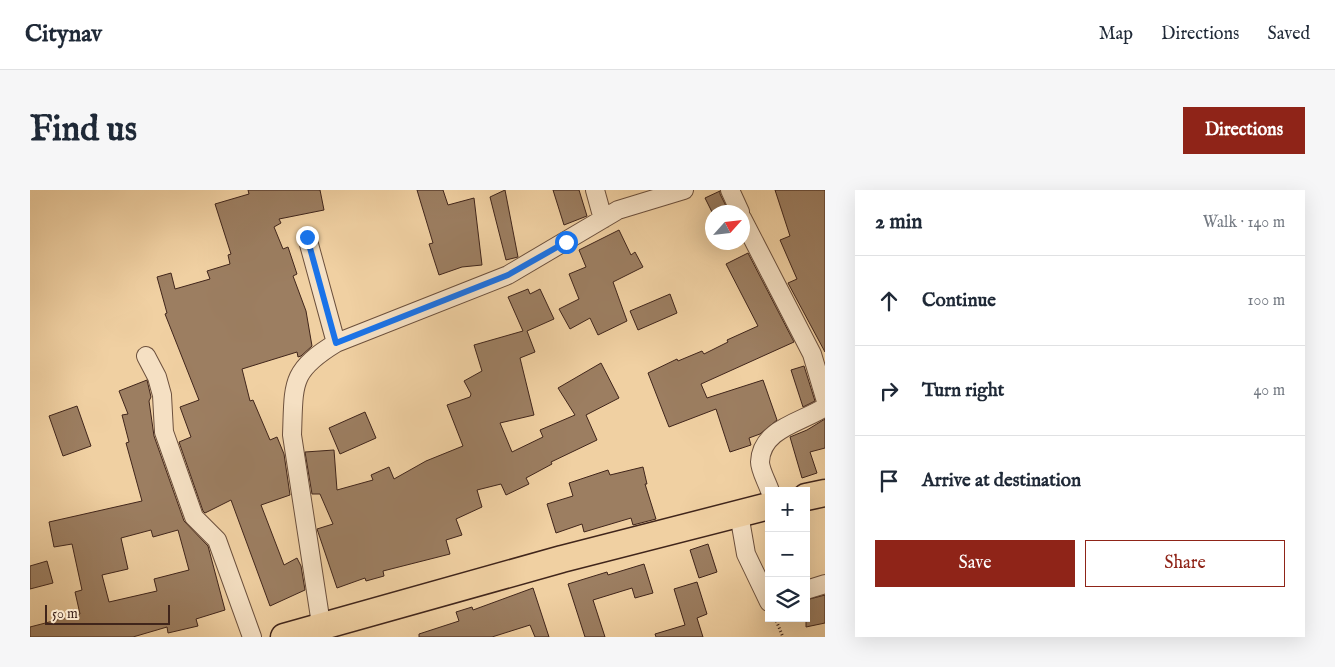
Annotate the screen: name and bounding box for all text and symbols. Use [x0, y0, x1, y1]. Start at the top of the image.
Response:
text: Citynav [25, 19, 102, 50]
text: Map [1099, 23, 1133, 46]
text: Directions [1161, 23, 1239, 46]
text: Saved [1267, 23, 1310, 46]
button: Directions [1183, 107, 1305, 154]
text: Find us [30, 108, 137, 153]
north arrow [705, 205, 750, 250]
text: 2 min [875, 209, 922, 236]
text: Walk · 140 m [1203, 213, 1285, 233]
route end [296, 226, 319, 249]
route start [555, 231, 578, 254]
icon: ahead [875, 287, 903, 315]
text: Continue [922, 289, 996, 313]
text: 100 m [1248, 291, 1285, 311]
icon: right [875, 377, 903, 405]
text: Turn right [922, 379, 1004, 403]
text: 40 m [1253, 381, 1285, 401]
icon: arrive [875, 467, 903, 495]
text: Arrive at destination [922, 469, 1081, 493]
map controls [765, 487, 810, 622]
button: + [765, 487, 810, 532]
button: − [765, 532, 810, 577]
button: Save [875, 540, 1075, 587]
button: Share [1085, 540, 1285, 587]
button: layers [765, 577, 810, 622]
scale bar [45, 602, 170, 625]
text: 50 m [52, 605, 78, 623]

